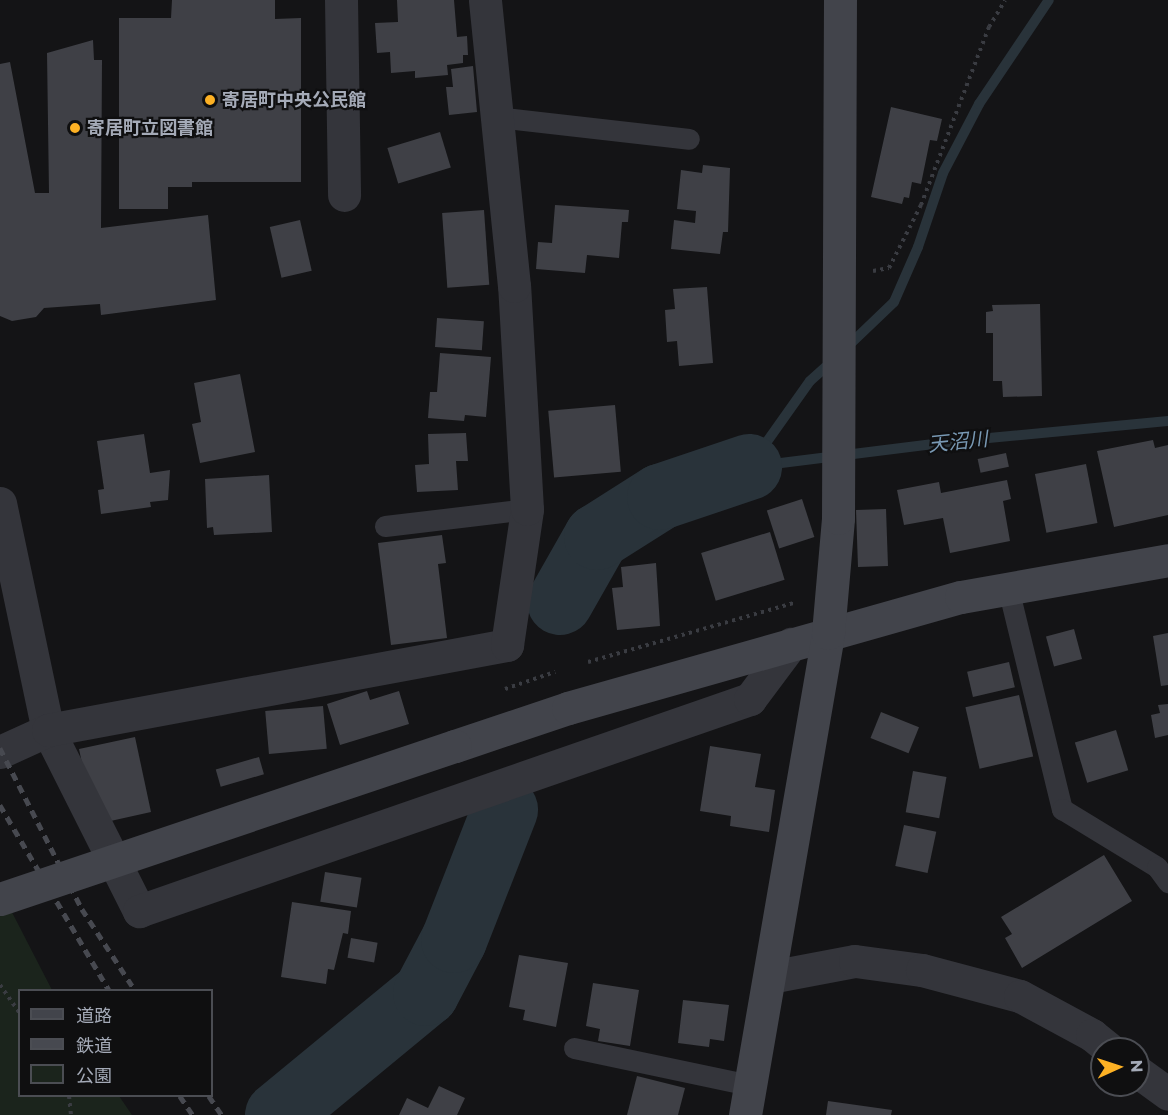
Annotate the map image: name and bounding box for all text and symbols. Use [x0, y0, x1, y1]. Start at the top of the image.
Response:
place label: 寄居町中央公民館 [222, 89, 366, 111]
marker: 寄居町中央公民館 [203, 93, 217, 107]
place label: 寄居町立図書館 [87, 117, 213, 139]
marker: 寄居町立図書館 [68, 121, 82, 135]
water label: 天沼川 [927, 427, 989, 457]
legend [18, 989, 213, 1097]
text: 道路 [76, 1005, 112, 1027]
text: 鉄道 [76, 1035, 112, 1057]
north arrow [1090, 1037, 1150, 1097]
text: N [1127, 1059, 1146, 1073]
text: 公園 [76, 1065, 112, 1087]

